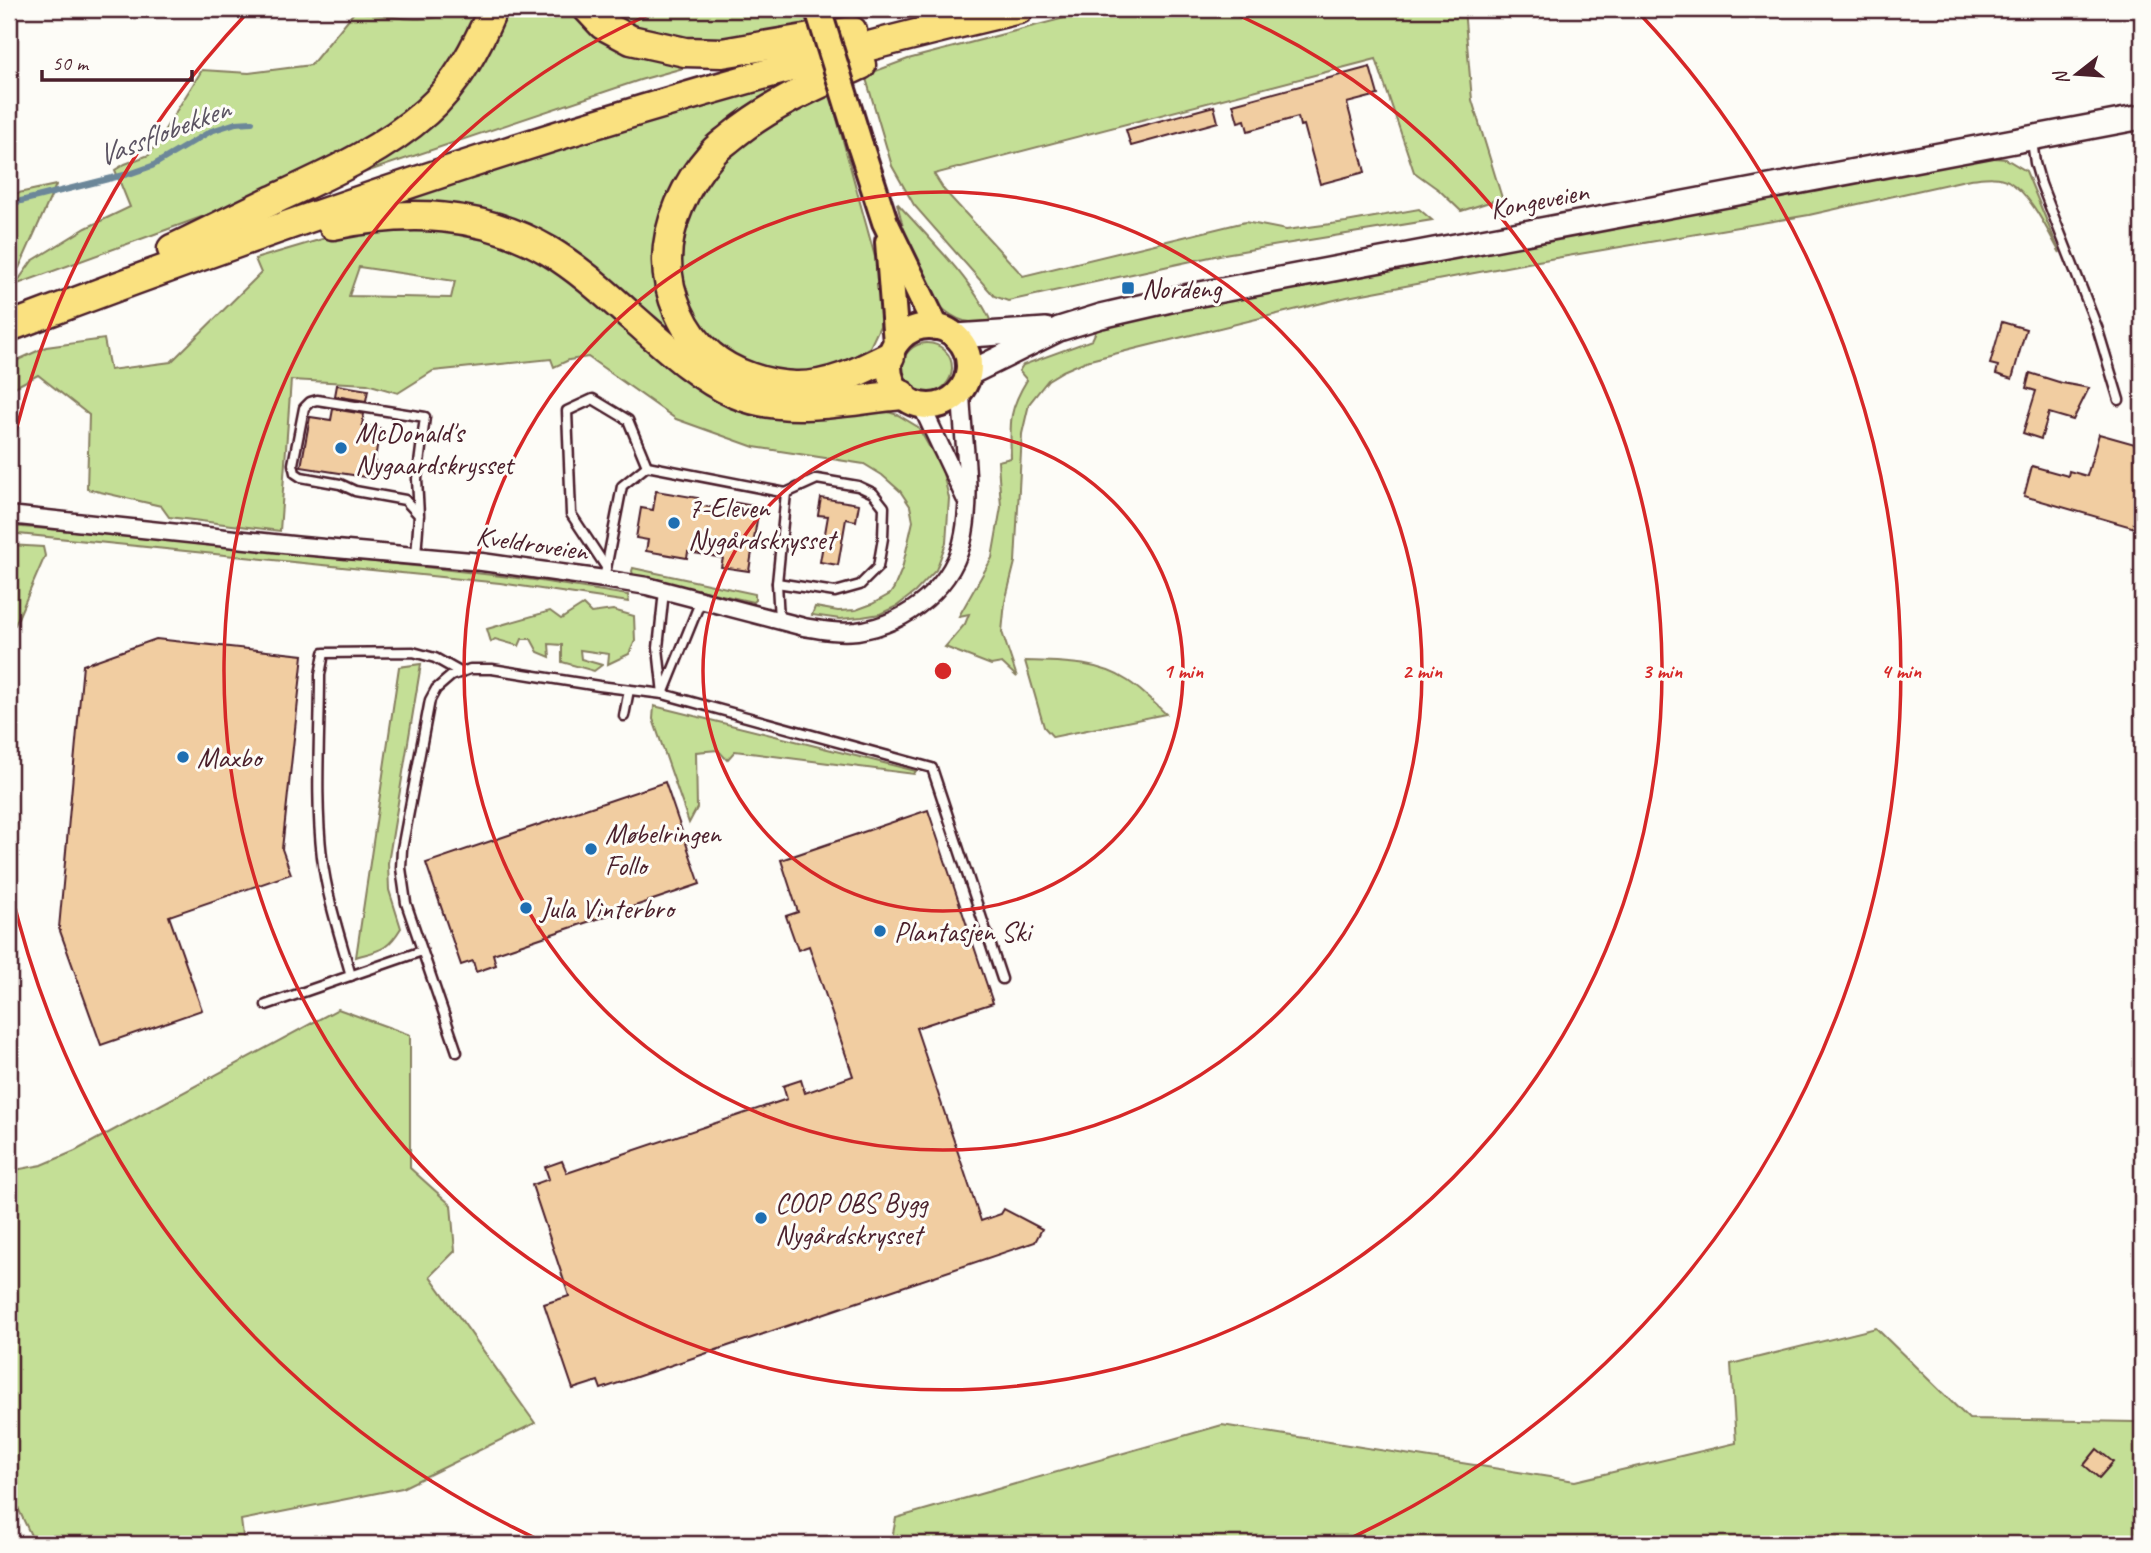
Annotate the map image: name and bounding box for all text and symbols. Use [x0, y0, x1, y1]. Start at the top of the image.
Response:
scale bar [42, 38, 192, 82]
north arrow [2042, 38, 2112, 108]
text: 50 m [52, 50, 90, 76]
text: N [2048, 66, 2075, 88]
water label: Vassflobekken [91, 88, 237, 175]
street label: Kongeveien [1487, 173, 1592, 227]
place label: Nordeng [1142, 271, 1222, 306]
marker: Nordeng [1120, 280, 1136, 296]
place label: McDonald's Nygaardskrysset [355, 415, 516, 482]
marker: McDonald's Nygaardskrysset [333, 440, 349, 456]
place label: 7-Eleven Nygårdskrysset [688, 490, 838, 557]
marker: 7-Eleven Nygårdskrysset [666, 515, 682, 531]
street label: Kveldroveien [474, 518, 592, 568]
text: 1 min [1163, 658, 1203, 684]
text: 2 min [1402, 658, 1442, 684]
text: 3 min [1642, 658, 1682, 684]
text: 4 min [1881, 658, 1921, 684]
centre of rings [931, 659, 955, 683]
place label: Maxbo [197, 740, 264, 775]
marker: Maxbo [175, 749, 191, 765]
place label: Møbelringen Follo [605, 816, 722, 883]
marker: Møbelringen Follo [583, 841, 599, 857]
place label: Jula Vinterbro [538, 891, 677, 926]
marker: Jula Vinterbro [518, 900, 534, 916]
place label: Plantasjen Ski [894, 914, 1034, 949]
marker: Plantasjen Ski [872, 923, 888, 939]
place label: COOP OBS Bygg Nygårdskrysset [775, 1185, 930, 1252]
marker: COOP OBS Bygg Nygårdskrysset [753, 1210, 769, 1226]

